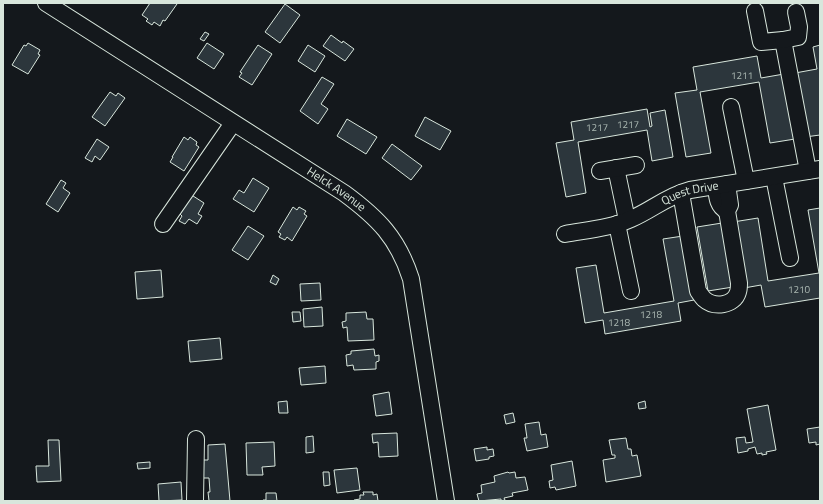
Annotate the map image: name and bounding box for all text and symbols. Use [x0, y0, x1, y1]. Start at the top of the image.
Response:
house number: 1211 [731, 68, 753, 83]
house number: 1217 [617, 117, 639, 132]
house number: 1217 [586, 120, 608, 135]
street label: Helck Avenue [303, 162, 371, 216]
street label: Quest Drive [657, 176, 720, 210]
house number: 1210 [788, 282, 811, 297]
house number: 1218 [640, 307, 663, 322]
house number: 1218 [608, 315, 631, 330]

